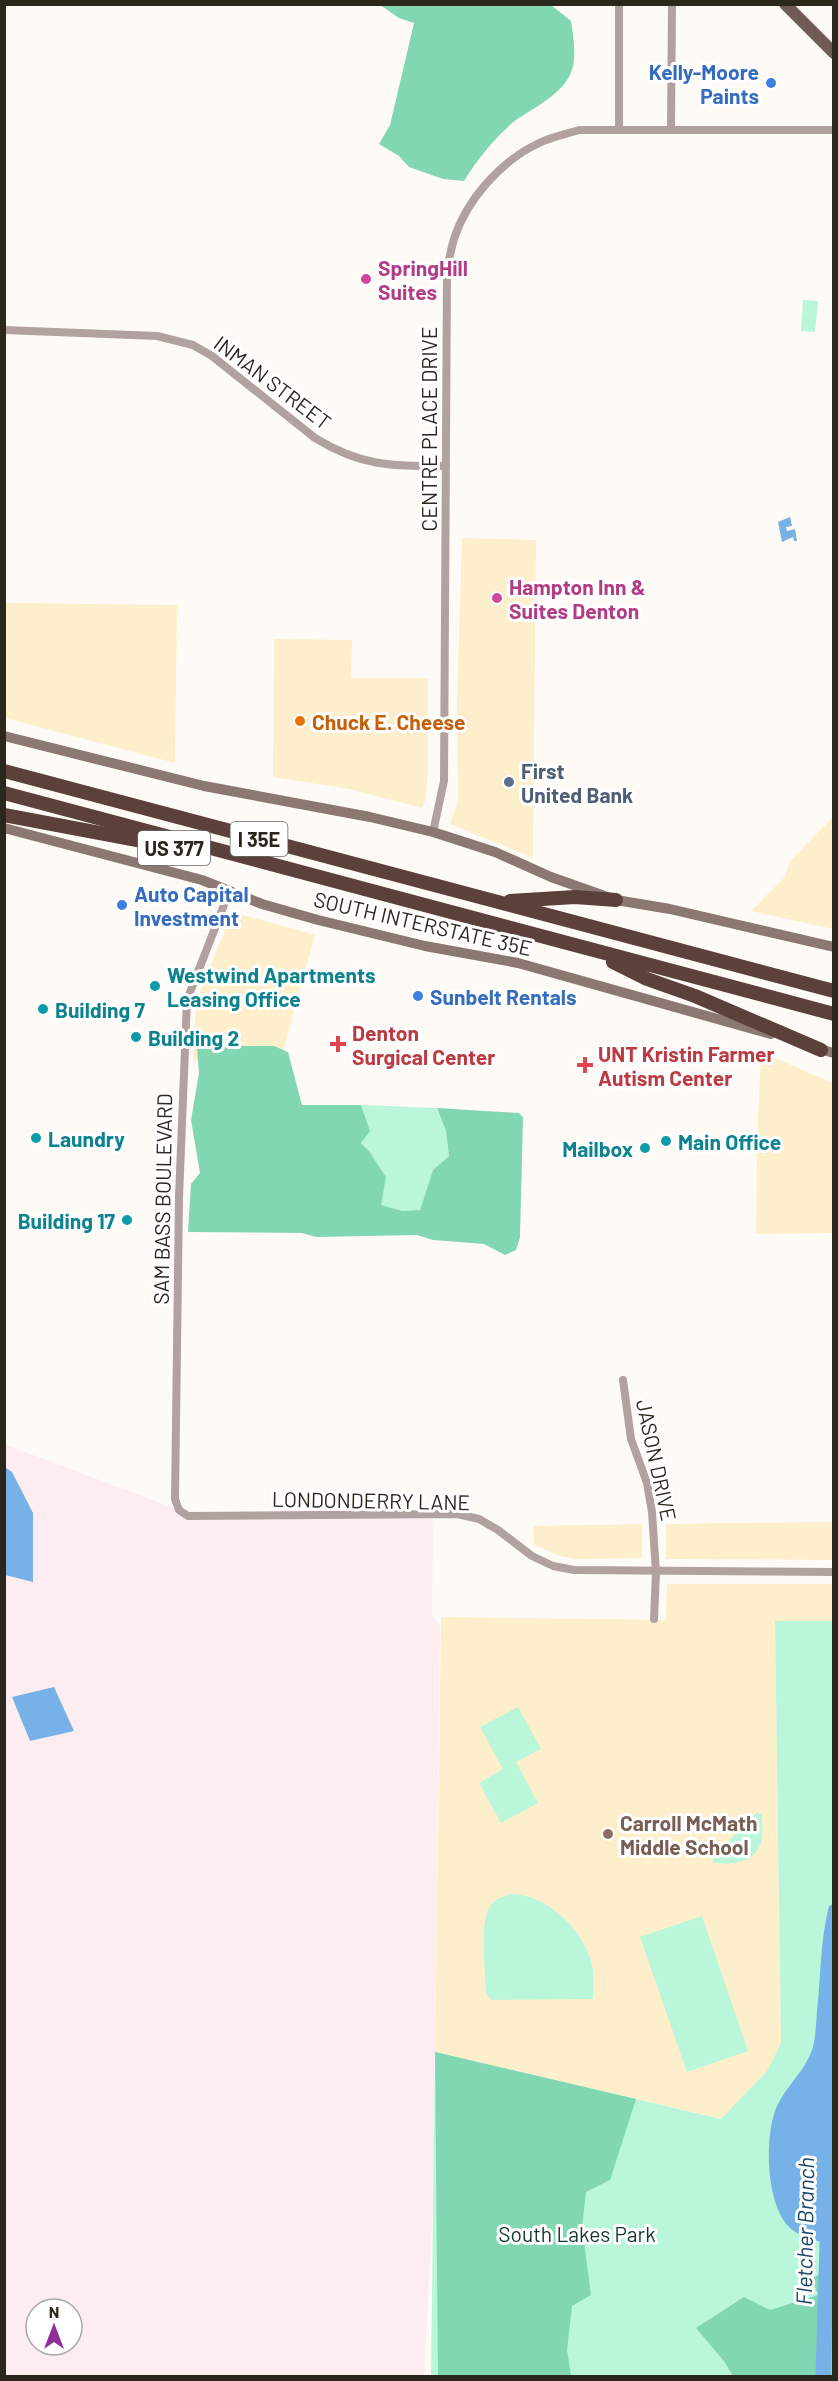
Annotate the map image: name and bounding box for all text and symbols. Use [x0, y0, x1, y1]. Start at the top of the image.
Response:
place label: Kelly-Moore Paints [649, 59, 759, 108]
marker: Kelly-Moore Paints [764, 76, 778, 90]
place label: SpringHill Suites [378, 255, 468, 304]
marker: SpringHill Suites [359, 272, 373, 286]
street label: CENTRE PLACE DRIVE [416, 327, 441, 531]
street label: INMAN STREET [210, 330, 336, 434]
place label: Hampton Inn & Suites Denton [509, 574, 645, 623]
marker: Hampton Inn & Suites Denton [490, 591, 504, 605]
place label: Chuck E. Cheese [312, 709, 466, 734]
marker: Chuck E. Cheese [293, 714, 307, 728]
place label: First United Bank [521, 758, 633, 807]
marker: First United Bank [502, 775, 516, 789]
road number: I 35E [230, 822, 288, 856]
road number: US 377 [138, 831, 210, 865]
place label: Auto Capital Investment [134, 881, 249, 930]
street label: SOUTH INTERSTATE 35E [311, 886, 535, 960]
marker: Auto Capital Investment [115, 898, 129, 912]
place label: Westwind Apartments Leasing Office [167, 962, 375, 1011]
marker: Westwind Apartments Leasing Office [148, 979, 162, 993]
place label: Sunbelt Rentals [430, 984, 576, 1009]
marker: Sunbelt Rentals [411, 989, 425, 1003]
place label: Building 7 [55, 997, 145, 1022]
marker: Building 7 [36, 1002, 50, 1016]
place label: Denton Surgical Center [352, 1020, 495, 1069]
place label: Building 2 [148, 1025, 239, 1050]
marker: Building 2 [129, 1030, 143, 1044]
marker: Denton Surgical Center [329, 1035, 347, 1053]
place label: UNT Kristin Farmer Autism Center [598, 1041, 775, 1090]
marker: UNT Kristin Farmer Autism Center [576, 1056, 594, 1074]
street label: SAM BASS BOULEVARD [148, 1093, 176, 1305]
place label: Laundry [48, 1126, 125, 1151]
place label: Main Office [678, 1129, 781, 1154]
marker: Laundry [29, 1131, 43, 1145]
marker: Main Office [659, 1134, 673, 1148]
place label: Mailbox [562, 1136, 633, 1161]
marker: Mailbox [638, 1141, 652, 1155]
place label: Building 17 [18, 1208, 116, 1233]
marker: Building 17 [120, 1213, 134, 1227]
street label: JASON DRIVE [632, 1397, 682, 1523]
street label: LONDONDERRY LANE [272, 1486, 470, 1514]
place label: Carroll McMath Middle School [620, 1810, 757, 1859]
marker: Carroll McMath Middle School [601, 1827, 615, 1841]
water label: Fletcher Branch [790, 2157, 818, 2305]
park label: South Lakes Park [498, 2221, 656, 2246]
north arrow [24, 2297, 84, 2357]
text: N [49, 2302, 59, 2321]

